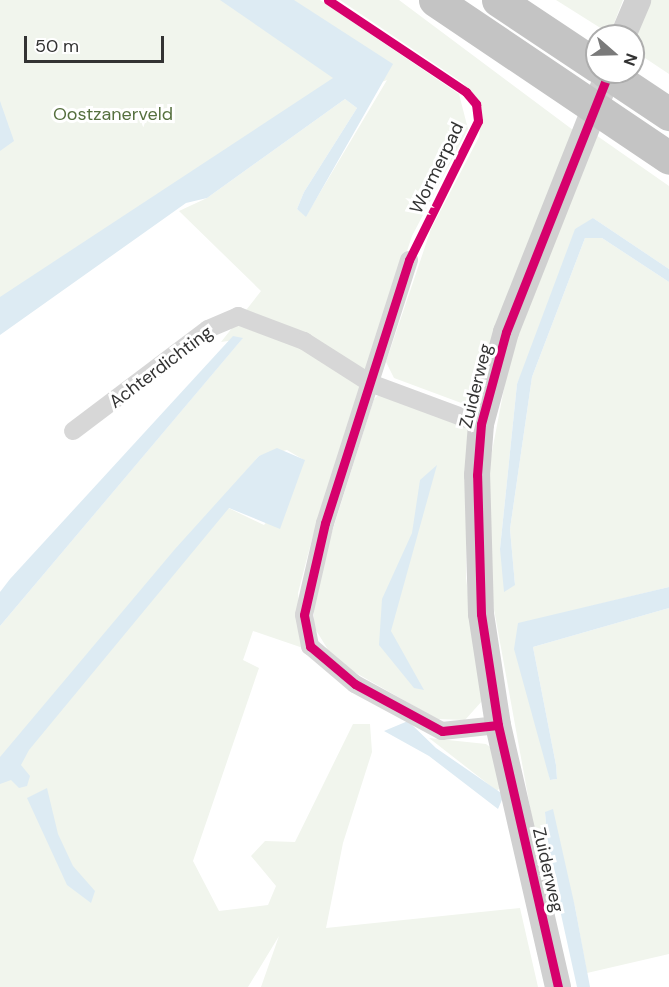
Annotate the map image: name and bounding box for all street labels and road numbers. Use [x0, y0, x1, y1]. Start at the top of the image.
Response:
street label: Wormerpad [406, 119, 468, 217]
street label: Achterdichting [105, 321, 217, 413]
street label: Zuiderweg [455, 342, 497, 430]
street label: Zuiderweg [528, 826, 568, 914]

